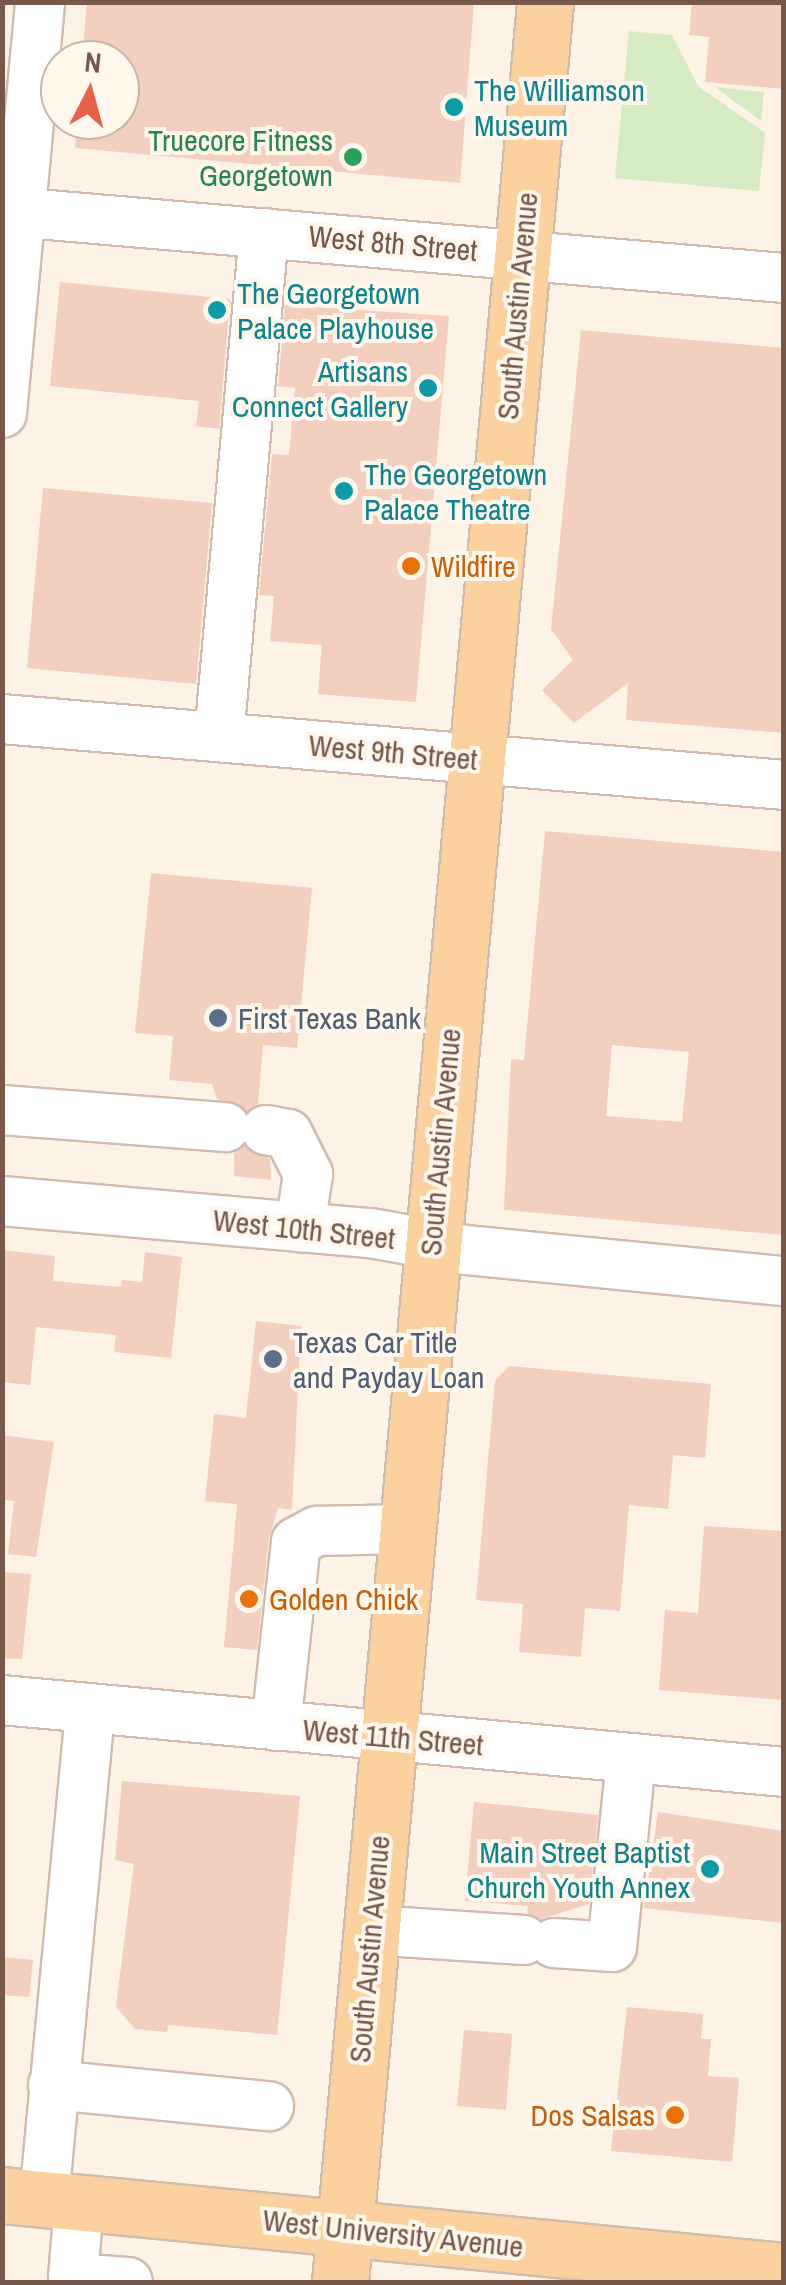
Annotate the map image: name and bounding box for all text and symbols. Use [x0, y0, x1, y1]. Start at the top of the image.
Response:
north arrow [40, 40, 140, 140]
text: N [83, 42, 103, 82]
place label: The Williamson Museum [474, 72, 645, 142]
marker: The Williamson Museum [443, 96, 465, 118]
place label: Truecore Fitness Georgetown [148, 122, 333, 192]
marker: Truecore Fitness Georgetown [342, 146, 364, 168]
street label: South Austin Avenue [489, 190, 545, 422]
street label: West 8th Street [307, 218, 479, 268]
place label: The Georgetown Palace Playhouse [237, 275, 434, 346]
marker: The Georgetown Palace Playhouse [206, 299, 228, 321]
place label: Artisans Connect Gallery [232, 353, 408, 424]
marker: Artisans Connect Gallery [417, 377, 439, 399]
place label: The Georgetown Palace Theatre [364, 456, 547, 526]
marker: The Georgetown Palace Theatre [333, 480, 355, 502]
place label: Wildfire [431, 548, 516, 584]
marker: Wildfire [400, 555, 422, 577]
street label: West 9th Street [307, 727, 479, 777]
place label: First Texas Bank [238, 1000, 421, 1036]
marker: First Texas Bank [207, 1007, 229, 1029]
street label: South Austin Avenue [412, 1026, 468, 1258]
street label: West 10th Street [211, 1202, 397, 1256]
place label: Texas Car Title and Payday Loan [293, 1324, 484, 1394]
marker: Texas Car Title and Payday Loan [262, 1348, 284, 1370]
place label: Golden Chick [269, 1581, 418, 1617]
marker: Golden Chick [238, 1588, 260, 1610]
street label: West 11th Street [301, 1711, 485, 1763]
street label: South Austin Avenue [341, 1833, 397, 2065]
place label: Main Street Baptist Church Youth Annex [465, 1834, 690, 1904]
marker: Main Street Baptist Church Youth Annex [699, 1858, 721, 1880]
place label: Dos Salsas [531, 2097, 655, 2133]
marker: Dos Salsas [664, 2104, 686, 2126]
street label: West University Avenue [260, 2201, 526, 2265]

